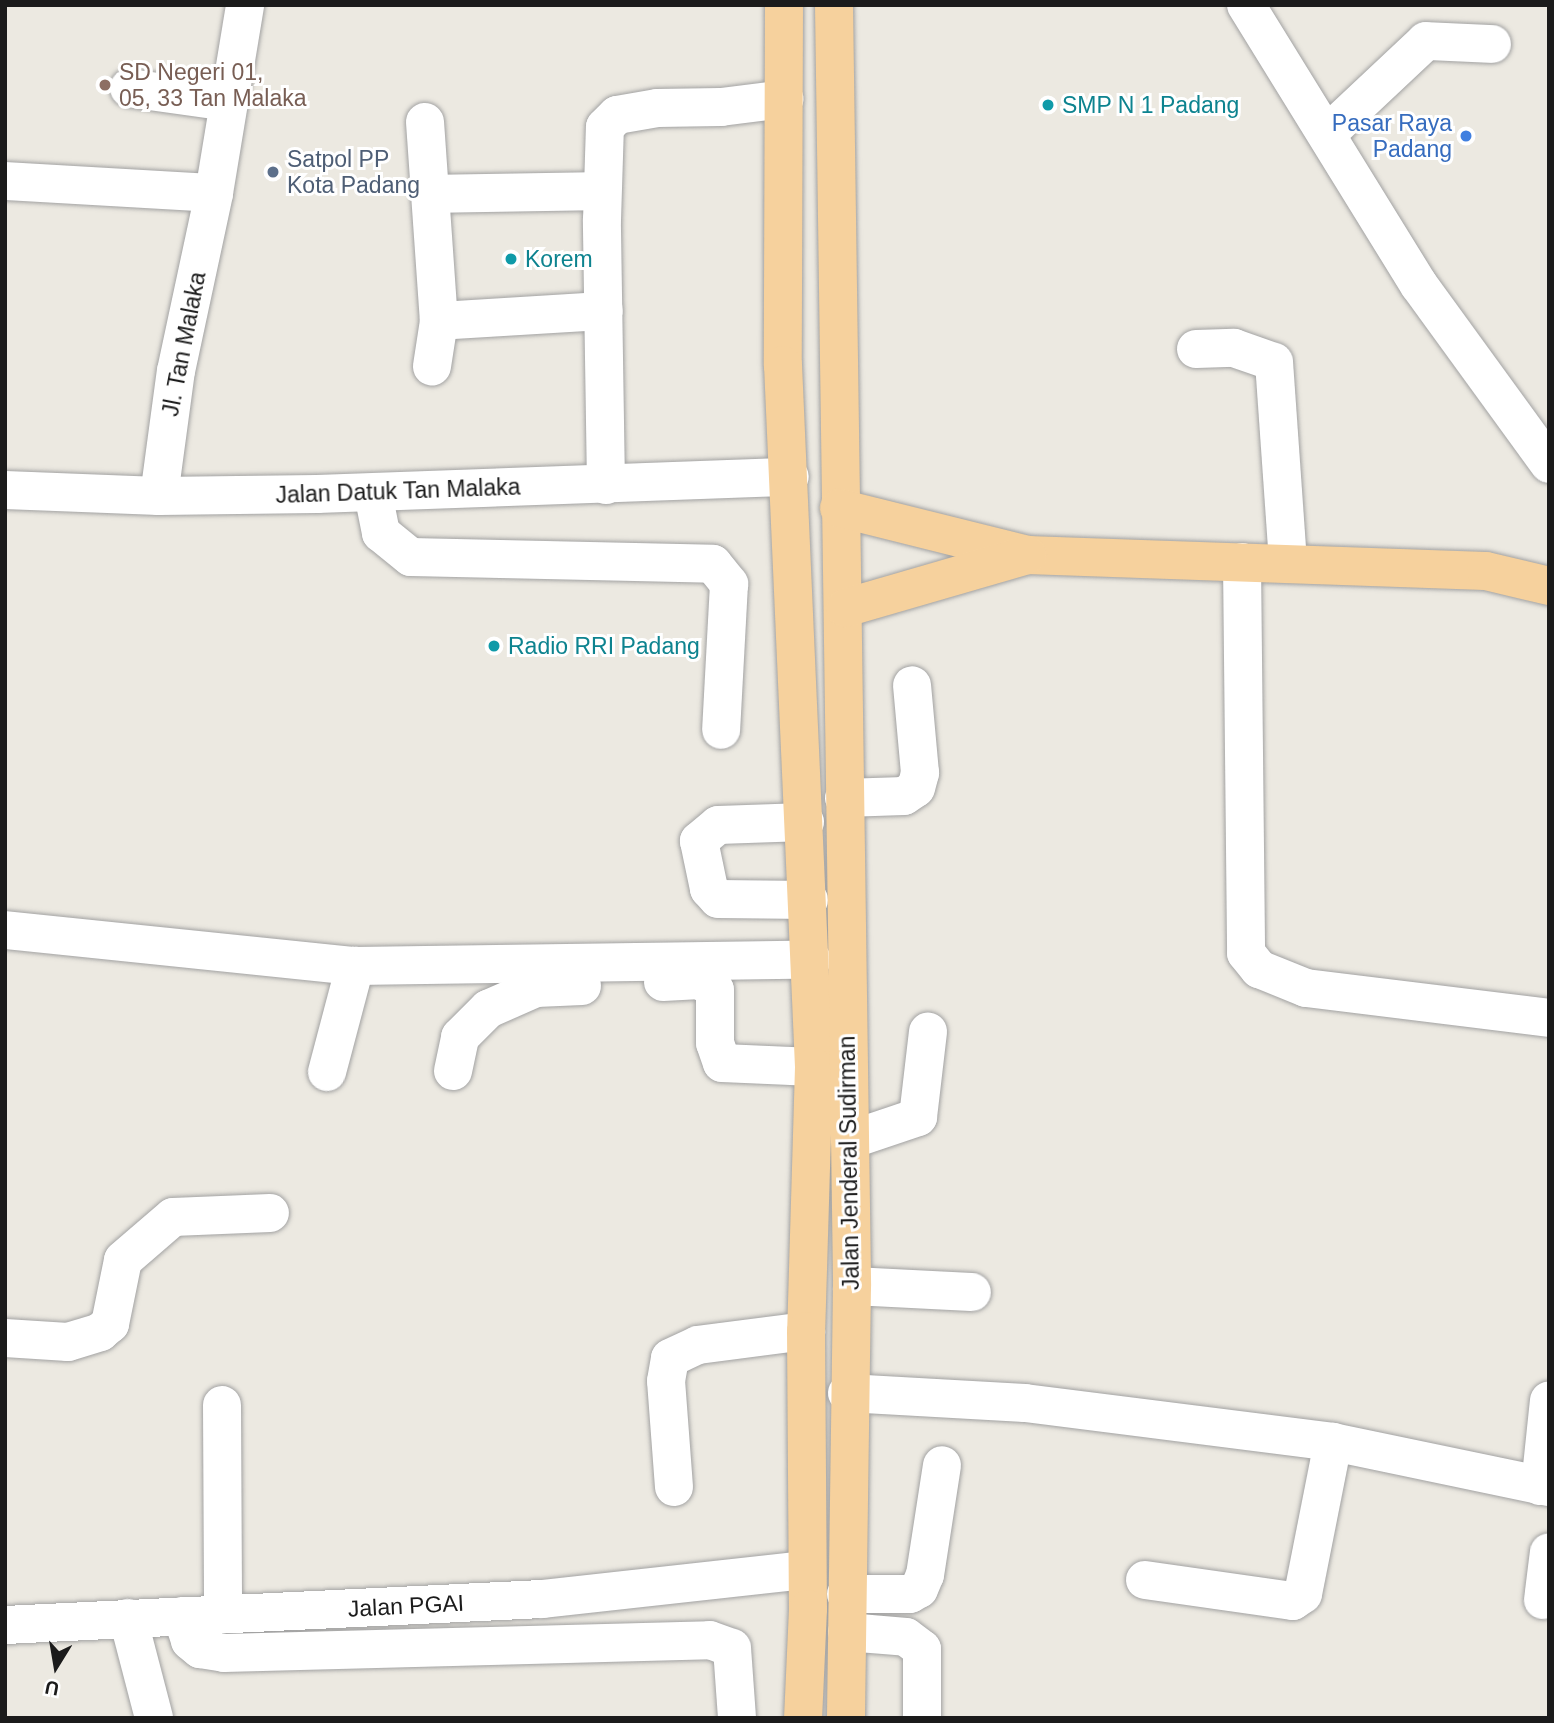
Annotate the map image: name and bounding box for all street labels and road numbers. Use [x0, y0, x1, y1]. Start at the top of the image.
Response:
street label: Jl. Tan Malaka [156, 269, 212, 419]
street label: Jalan Datuk Tan Malaka [275, 473, 521, 509]
street label: Jalan Jenderal Sudirman [833, 1036, 865, 1290]
street label: Jalan PGAI [347, 1589, 465, 1623]

